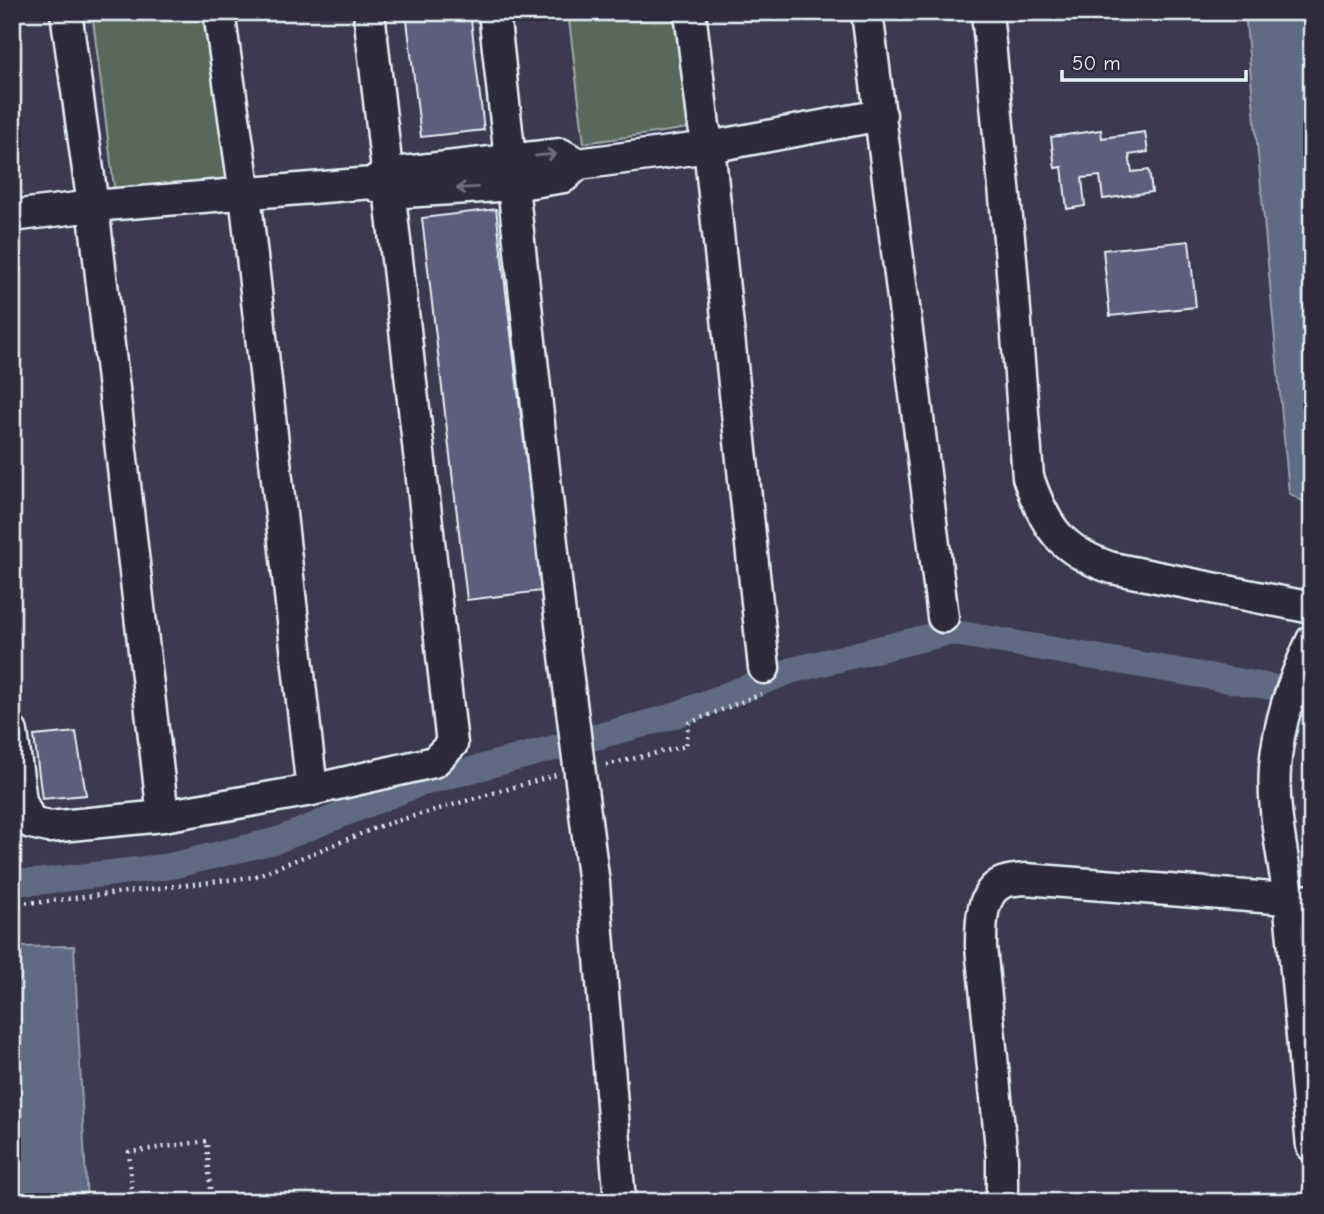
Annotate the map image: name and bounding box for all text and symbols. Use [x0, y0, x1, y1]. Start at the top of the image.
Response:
scale bar [1062, 38, 1245, 82]
text: 50 m [1072, 51, 1121, 75]
one-way arrow [534, 148, 557, 161]
one-way arrow [456, 182, 479, 195]

